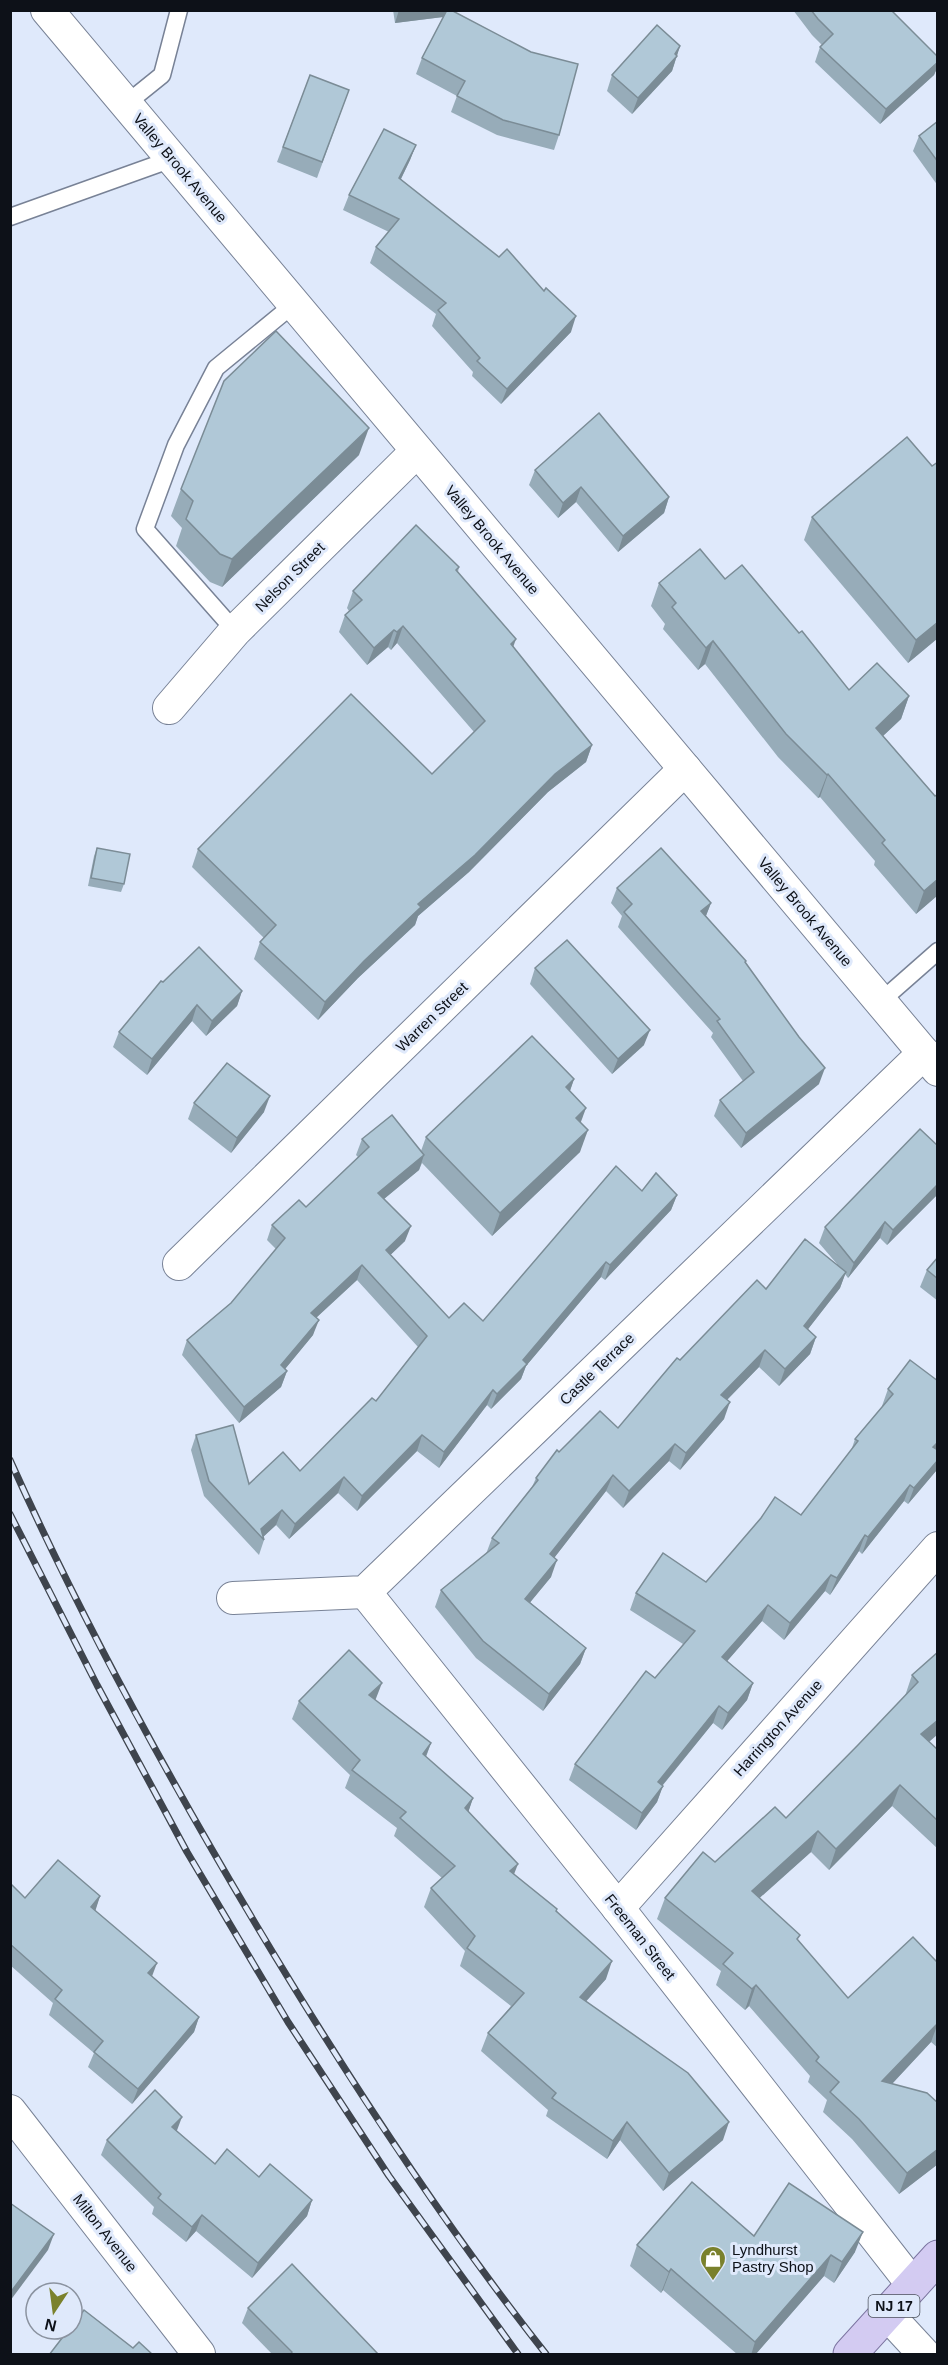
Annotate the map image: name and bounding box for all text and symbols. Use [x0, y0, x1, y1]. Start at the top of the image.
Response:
street label: Valley Brook Avenue [130, 110, 231, 226]
street label: Valley Brook Avenue [442, 482, 543, 598]
street label: Nelson Street [252, 538, 328, 615]
street label: Valley Brook Avenue [755, 854, 856, 970]
street label: Warren Street [392, 978, 472, 1055]
street label: Castle Terrace [556, 1329, 637, 1408]
street label: Harrington Avenue [730, 1676, 825, 1779]
street label: Freeman Street [602, 1890, 680, 1984]
street label: Milton Avenue [70, 2190, 141, 2275]
place label: Lyndhurst Pastry Shop [732, 2241, 814, 2275]
shop icon: Lyndhurst Pastry Shop [698, 2244, 728, 2282]
north arrow [24, 2281, 84, 2341]
road number: NJ 17 [868, 2295, 920, 2317]
text: N [43, 2316, 58, 2335]

